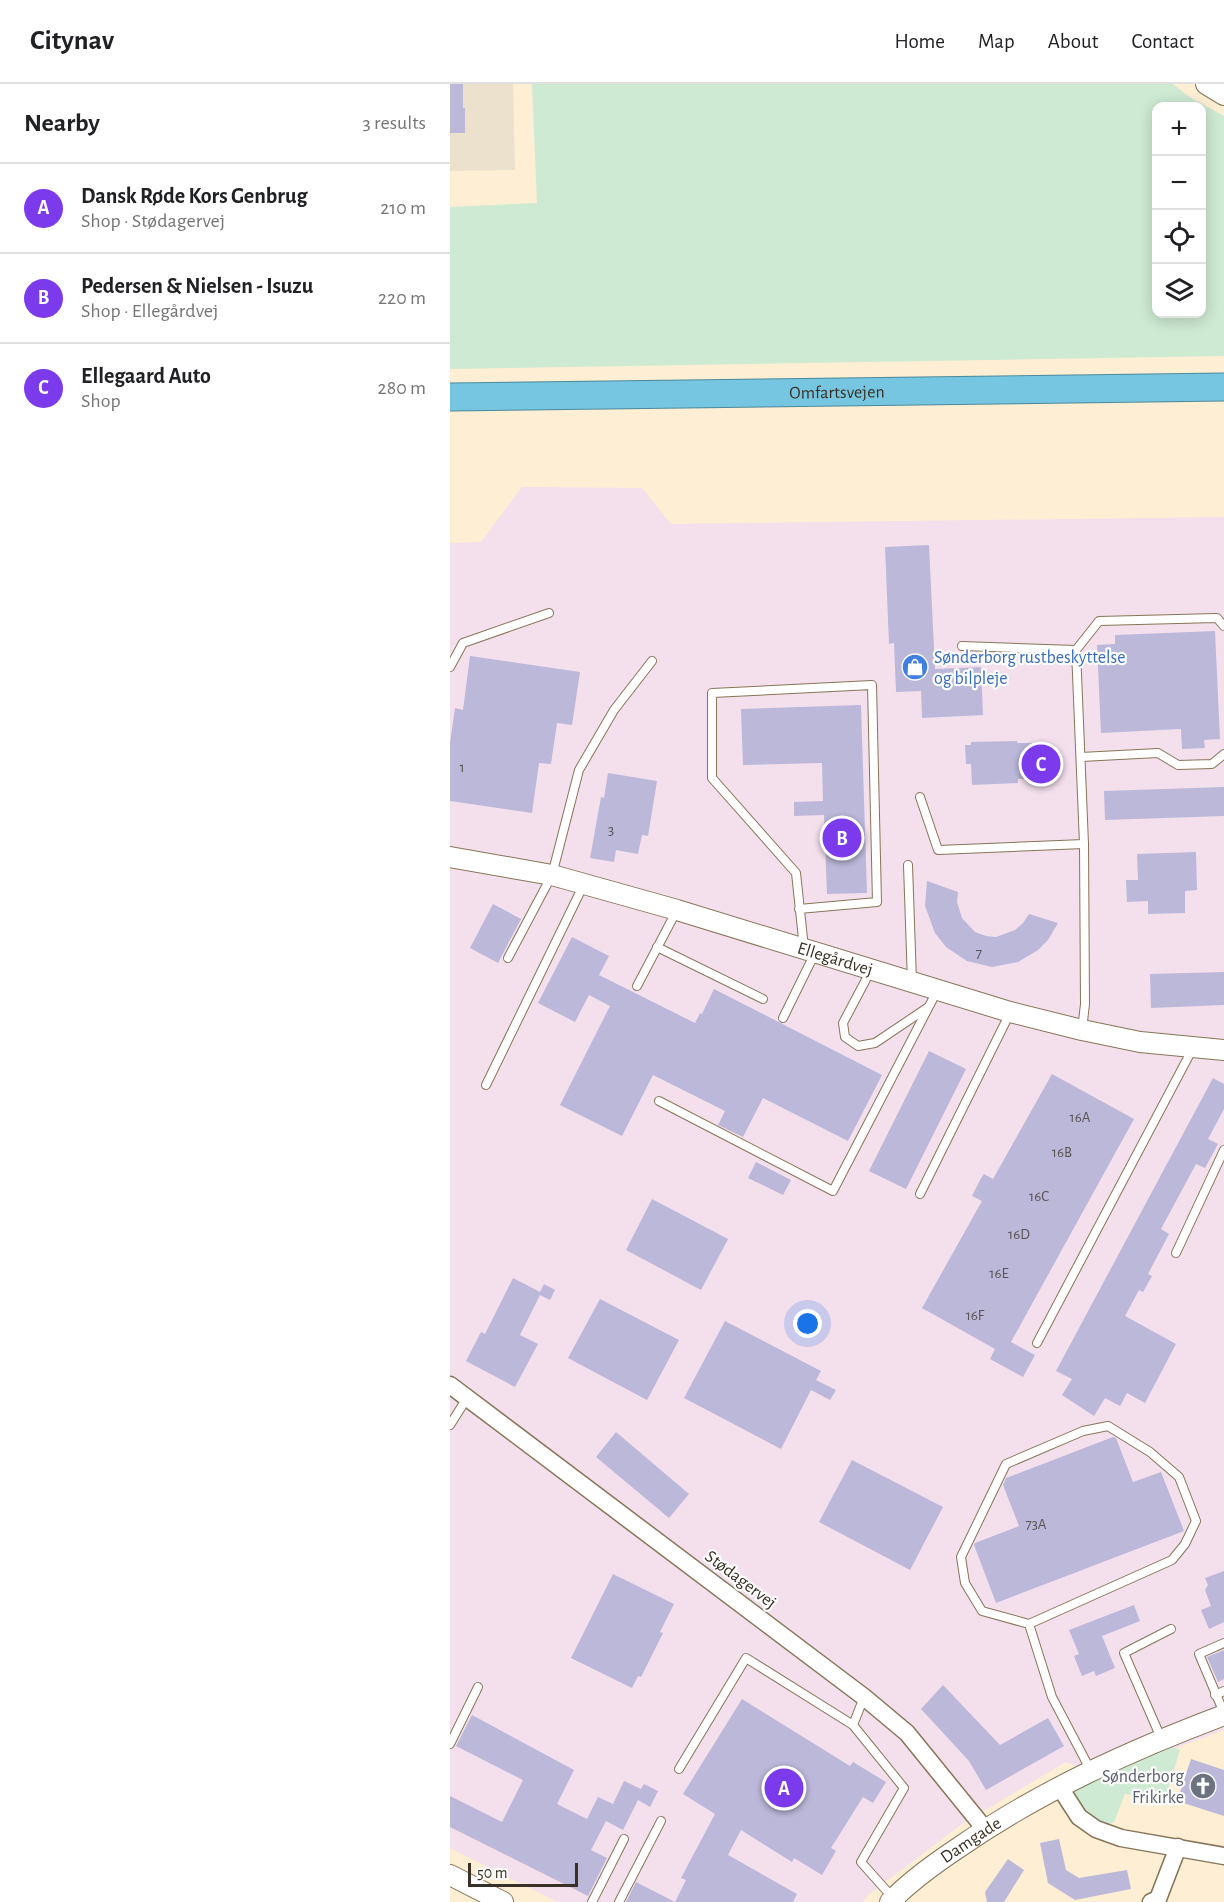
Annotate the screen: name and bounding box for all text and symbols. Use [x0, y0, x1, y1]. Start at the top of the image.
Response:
text: Citynav [30, 27, 114, 55]
text: Home [894, 31, 945, 52]
text: Map [978, 31, 1015, 52]
text: About [1048, 31, 1098, 52]
text: Contact [1131, 31, 1194, 52]
map controls [1152, 102, 1206, 318]
button: + [1152, 102, 1206, 156]
text: Nearby [24, 110, 100, 136]
text: 3 results [362, 113, 426, 133]
button: − [1152, 156, 1206, 210]
text: Dansk Røde Kors Genbrug [81, 185, 307, 207]
text: A [38, 198, 50, 218]
text: 210 m [380, 198, 426, 218]
button: locate [1152, 210, 1206, 264]
text: Shop · Stødagervej [81, 211, 225, 231]
button: layers [1152, 264, 1206, 318]
text: Pedersen & Nielsen - Isuzu [81, 275, 313, 297]
text: B [38, 288, 49, 308]
text: 220 m [378, 288, 426, 308]
text: Shop · Ellegårdvej [81, 301, 218, 321]
text: Ellegaard Auto [81, 365, 211, 387]
text: C [38, 378, 49, 398]
text: 280 m [378, 378, 426, 398]
street label: Omfartsvejen [789, 383, 885, 403]
text: Shop [81, 391, 121, 411]
place label: Sønderborg rustbeskyttelse og bilpleje [934, 649, 1125, 688]
shop icon: Sønderborg rustbeskyttelse og bilpleje [900, 652, 930, 682]
pin: C [1022, 742, 1060, 786]
house number: 1 [459, 760, 465, 775]
pin: B [822, 816, 862, 861]
house number: 3 [608, 823, 614, 838]
street label: Ellegårdvej [795, 939, 875, 979]
house number: 7 [976, 946, 982, 961]
house number: 16A [1070, 1110, 1091, 1125]
house number: 16B [1052, 1145, 1072, 1160]
house number: 16C [1029, 1189, 1049, 1204]
house number: 16D [1008, 1227, 1030, 1242]
house number: 16E [989, 1266, 1009, 1281]
house number: 16F [966, 1308, 985, 1323]
your location [793, 1309, 822, 1338]
house number: 73A [1025, 1517, 1047, 1532]
street label: Stødagervej [701, 1547, 779, 1612]
pin: A [764, 1766, 804, 1810]
place label: Sønderborg Frikirke [1102, 1768, 1184, 1807]
church icon: Sønderborg Frikirke [1188, 1771, 1218, 1801]
street label: Damgade [937, 1814, 1005, 1867]
scale bar [468, 1860, 578, 1888]
text: 50 m [477, 1865, 508, 1881]

